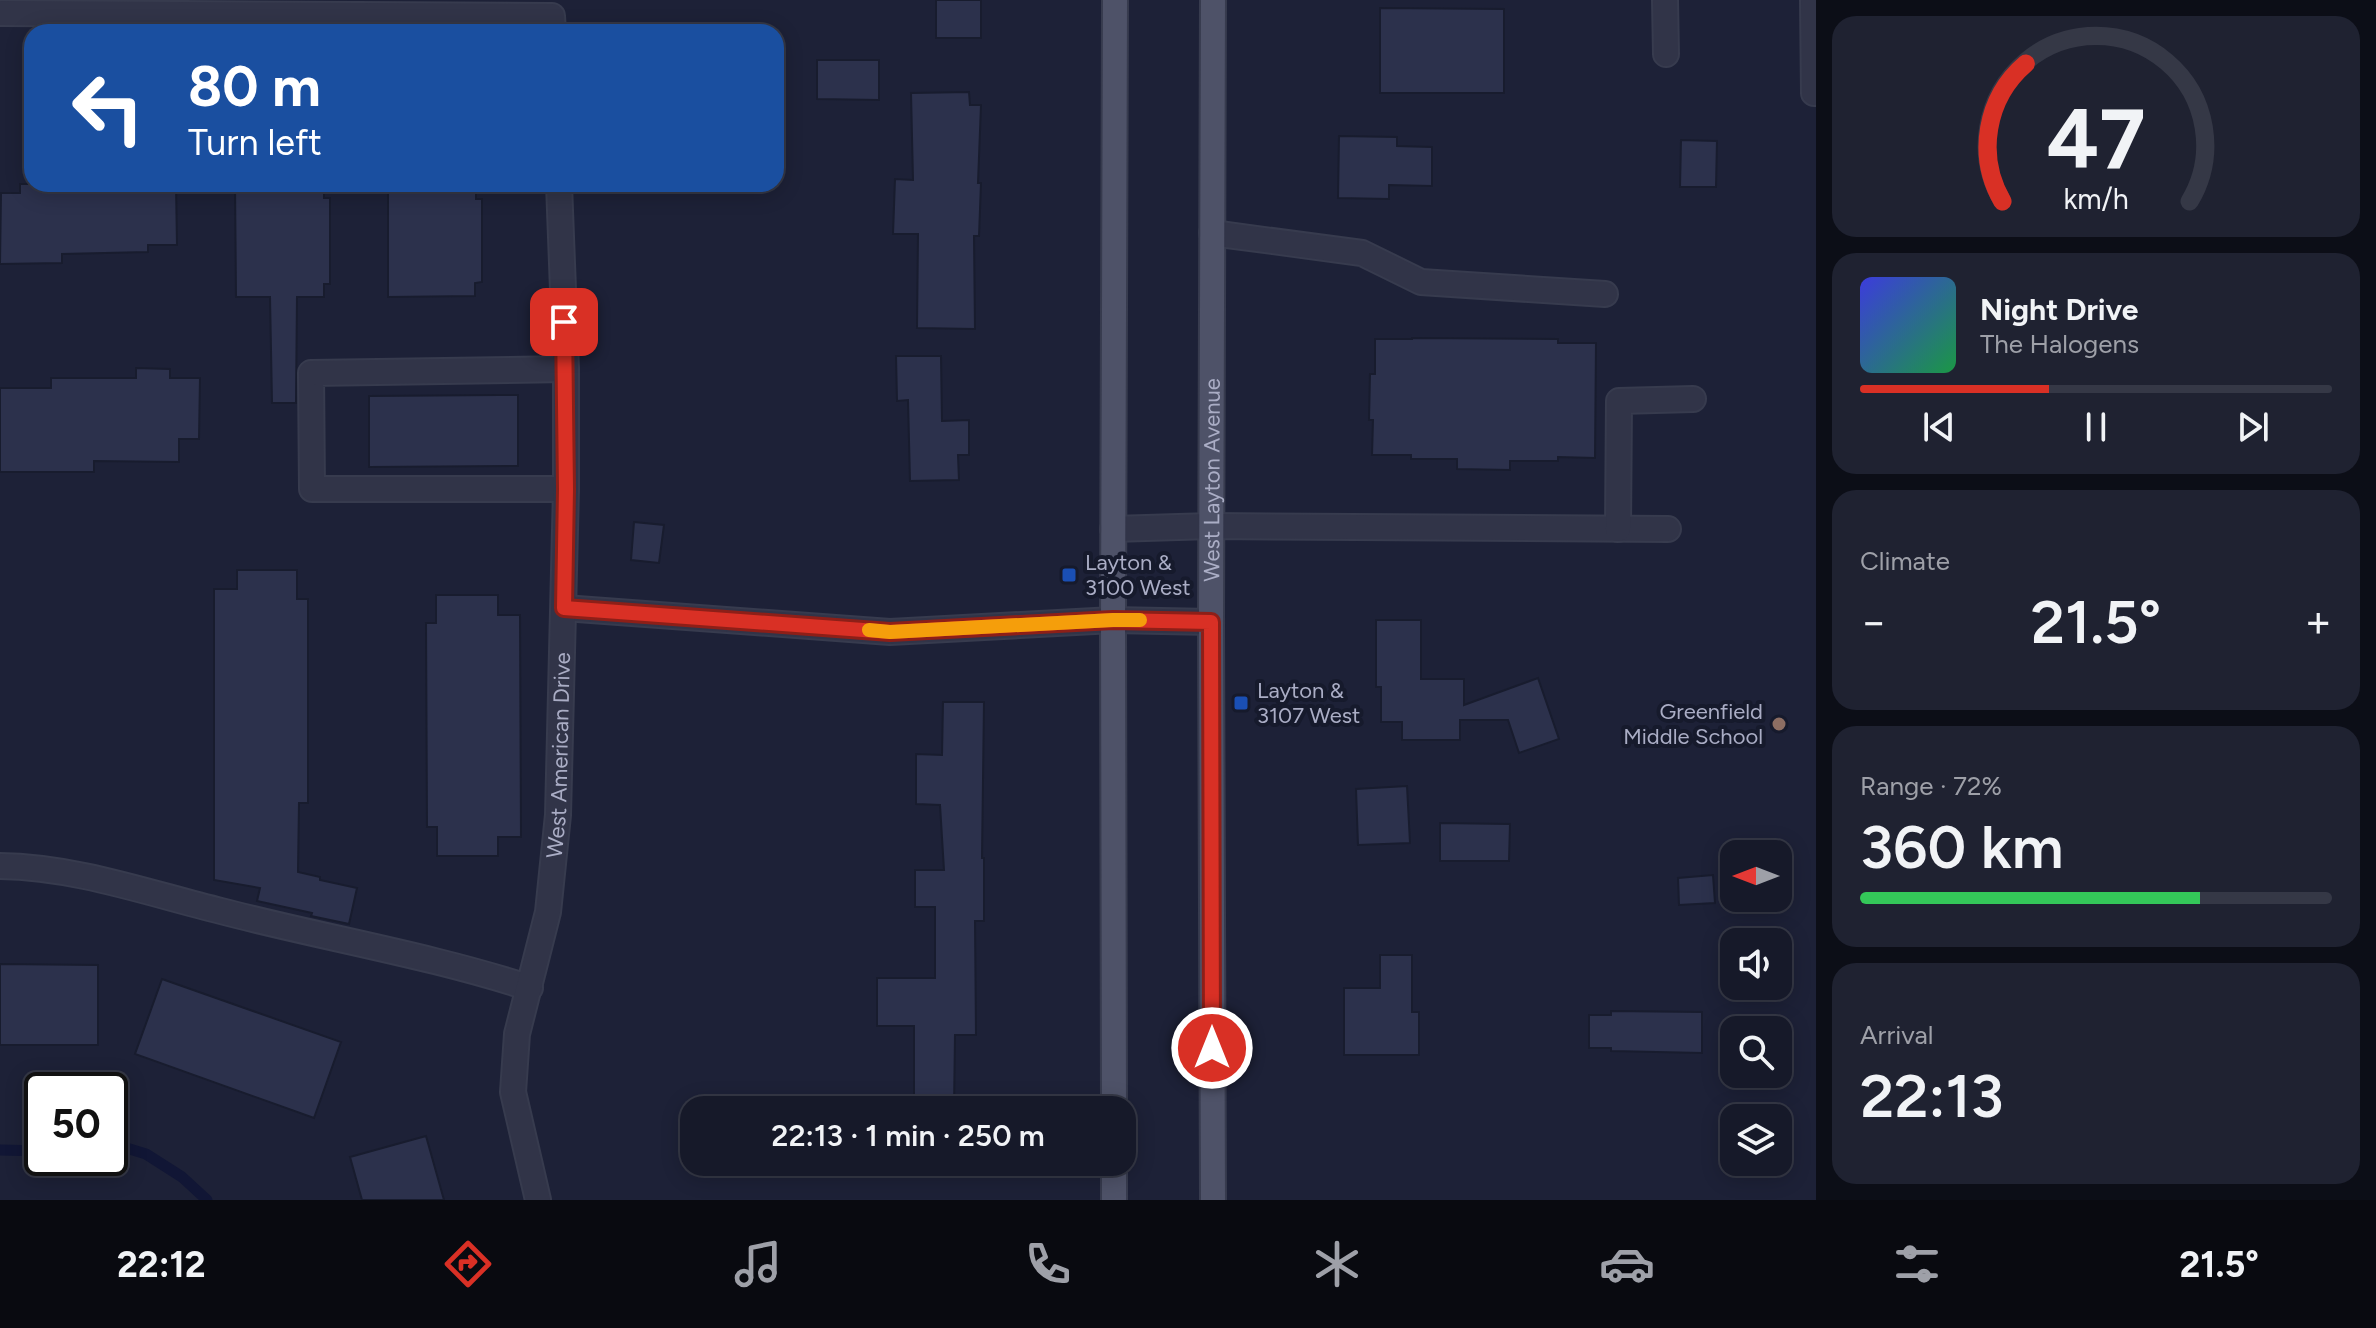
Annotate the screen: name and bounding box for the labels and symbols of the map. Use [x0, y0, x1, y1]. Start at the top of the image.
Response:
pin [530, 288, 598, 356]
street label: West Layton Avenue [1198, 378, 1226, 582]
place label: Layton & 3100 West [1085, 549, 1191, 601]
marker: Layton & 3100 West [1060, 566, 1078, 584]
street label: West American Drive [541, 652, 576, 860]
place label: Layton & 3107 West [1257, 677, 1360, 729]
marker: Layton & 3107 West [1232, 694, 1250, 712]
place label: Greenfield Middle School [1623, 698, 1763, 750]
marker: Greenfield Middle School [1770, 715, 1788, 733]
north arrow [1720, 840, 1792, 912]
position arrow [1170, 1006, 1254, 1090]
speed limit sign: 50 [24, 1072, 128, 1176]

